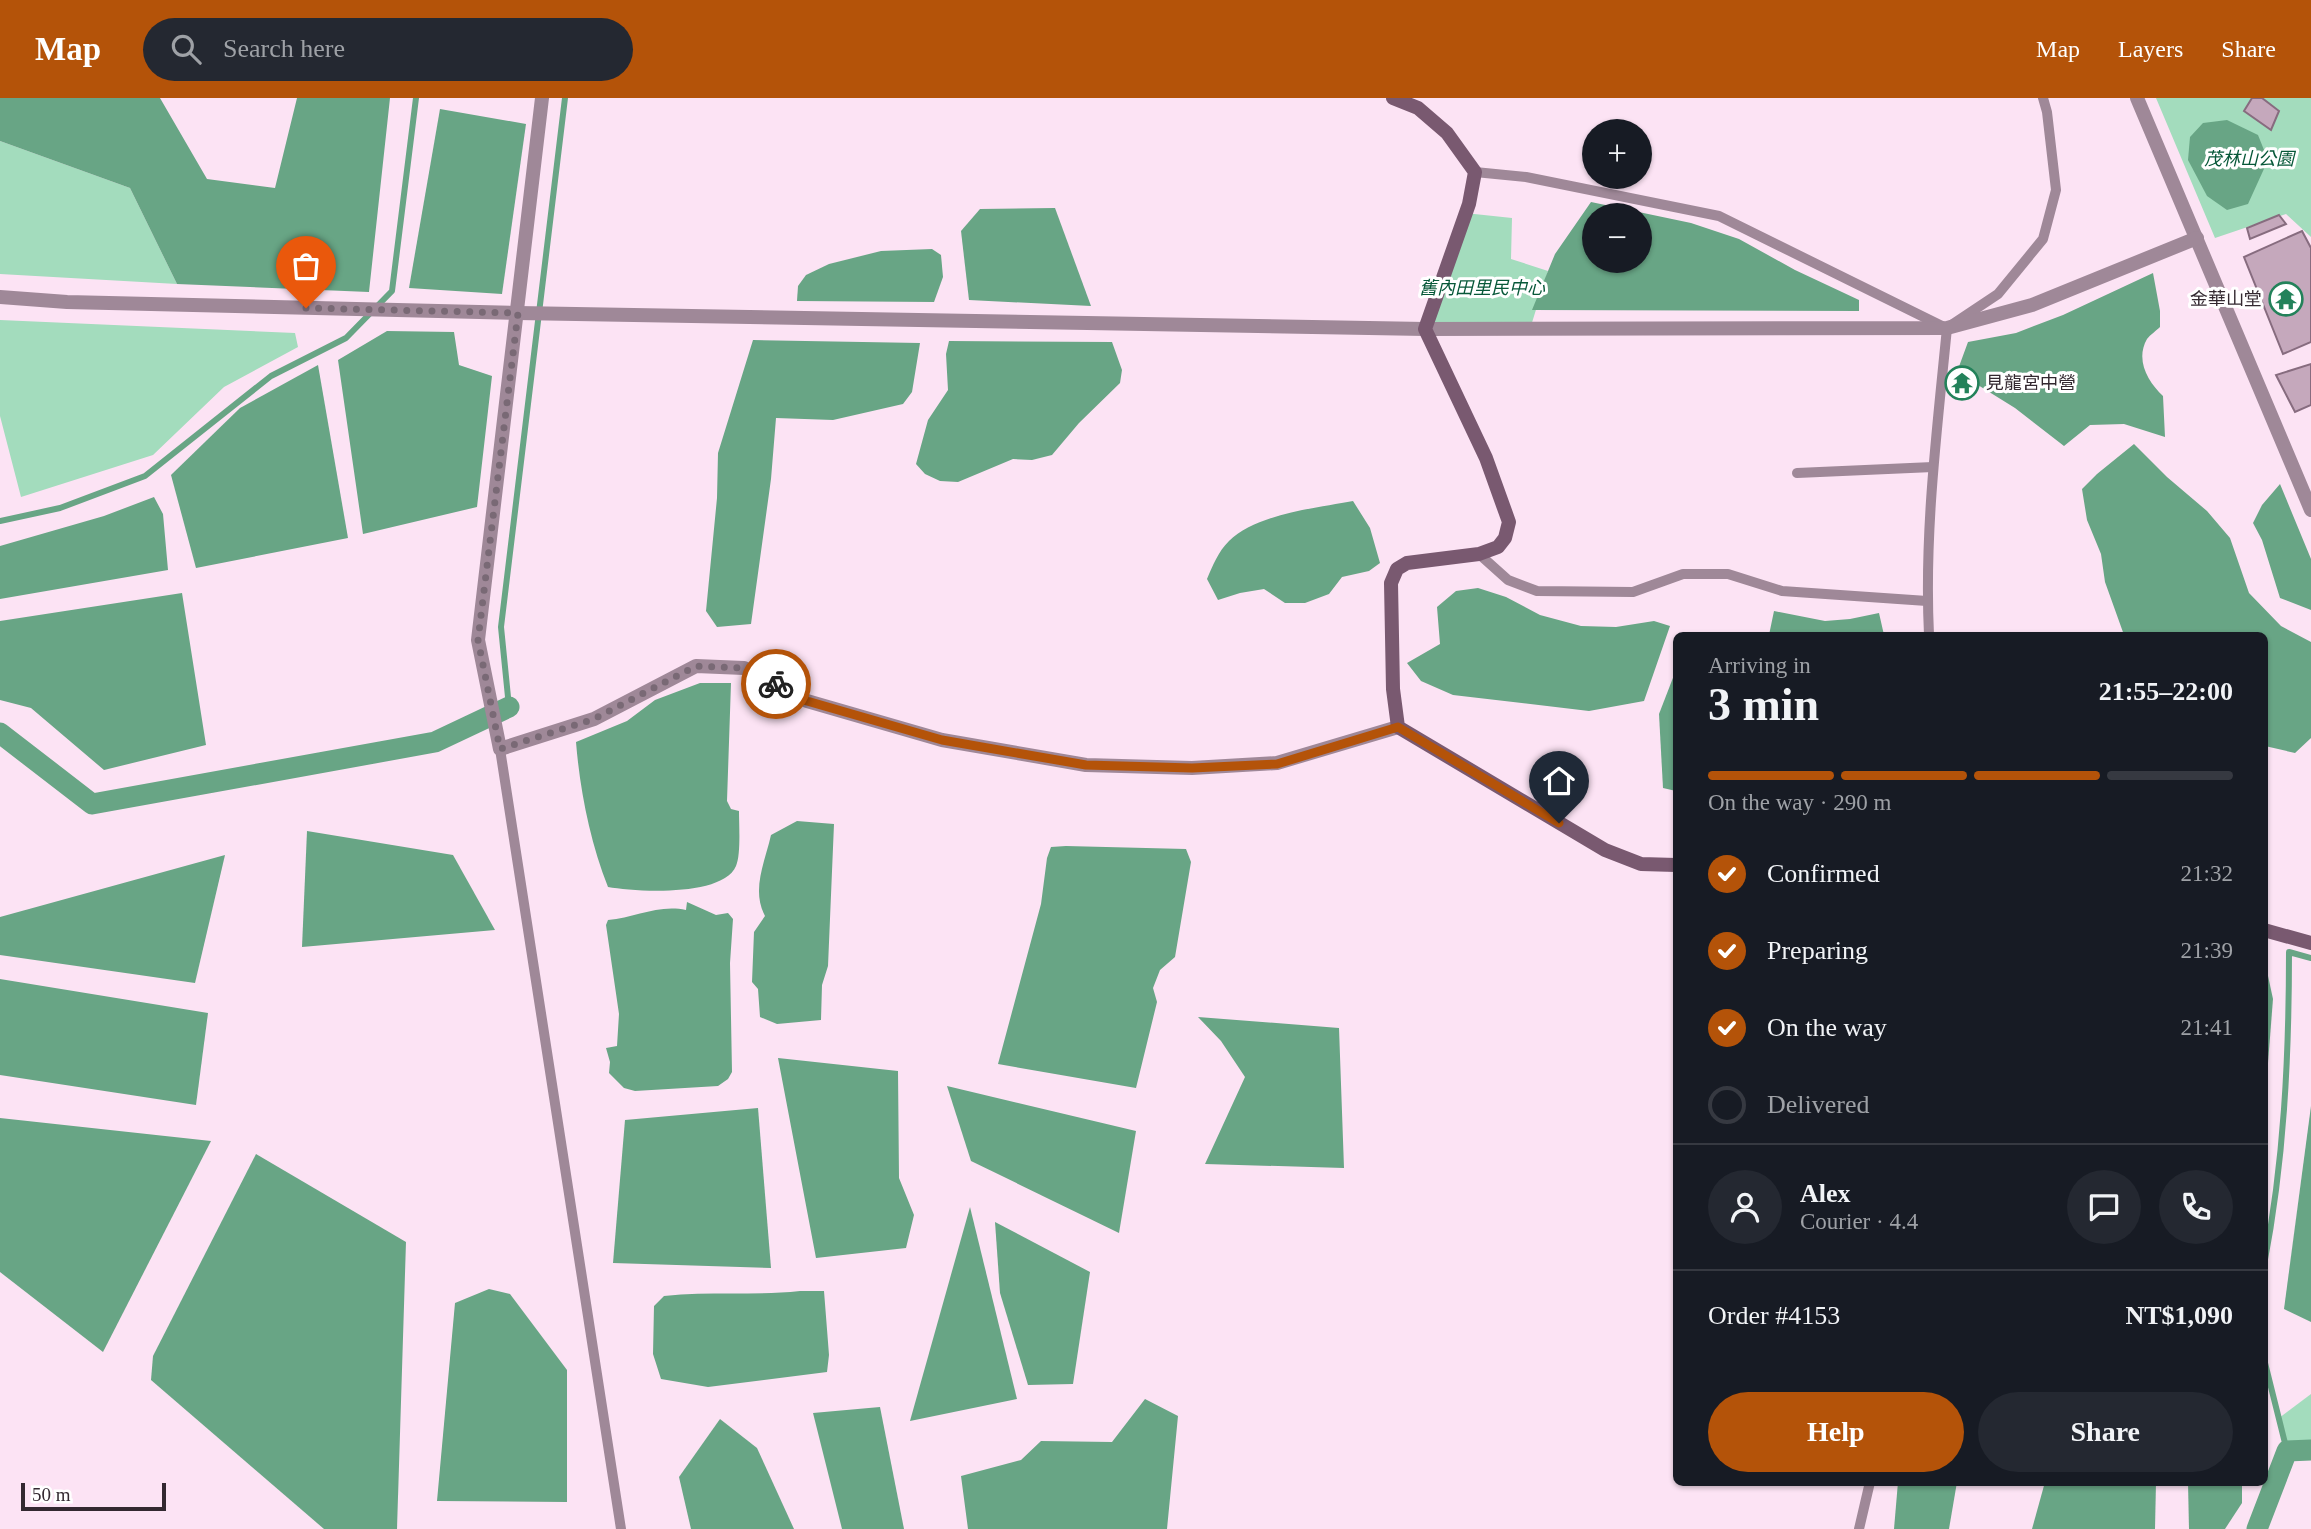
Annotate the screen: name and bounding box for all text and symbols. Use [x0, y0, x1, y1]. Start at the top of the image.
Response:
search box [143, 18, 633, 81]
icon: search [167, 30, 205, 68]
text: Map [35, 31, 101, 67]
text: Search here [223, 34, 345, 63]
text: Map [2036, 36, 2080, 62]
text: Layers [2118, 36, 2183, 62]
text: Share [2221, 36, 2276, 62]
map controls [1582, 119, 1652, 273]
button: + [1582, 119, 1652, 189]
park label: 茂林山公園 [2204, 149, 2297, 169]
button: − [1582, 203, 1652, 273]
pin [276, 236, 336, 308]
icon: bag [287, 247, 325, 285]
park label: 舊內田里民中心 [1419, 278, 1546, 298]
temple icon: 金華山堂 [2267, 280, 2305, 318]
place label: 金華山堂 [2190, 289, 2262, 309]
temple icon: 見龍宮中營 [1943, 364, 1981, 402]
place label: 見龍宮中營 [1986, 373, 2076, 393]
courier [741, 649, 811, 719]
text: Arriving in [1708, 653, 1811, 678]
icon: bike [757, 665, 795, 703]
text: 21:55–22:00 [2099, 677, 2233, 706]
text: 3 min [1708, 679, 1819, 730]
pin [1529, 751, 1589, 823]
icon: home [1540, 762, 1578, 800]
text: On the way · 290 m [1708, 790, 1891, 815]
icon: check [1708, 855, 1746, 893]
text: Confirmed [1767, 859, 1880, 888]
text: 21:32 [2181, 861, 2233, 886]
icon: check [1708, 932, 1746, 970]
text: Preparing [1767, 936, 1868, 965]
text: 21:39 [2181, 938, 2233, 963]
icon: check [1708, 1009, 1746, 1047]
text: On the way [1767, 1013, 1887, 1042]
text: 21:41 [2181, 1015, 2233, 1040]
text: Delivered [1767, 1090, 1870, 1119]
button: person [1708, 1170, 1782, 1244]
button: chat [2067, 1170, 2141, 1244]
button: phone [2159, 1170, 2233, 1244]
text: Alex [1800, 1179, 1851, 1208]
text: Courier · 4.4 [1800, 1209, 1918, 1234]
text: Order #4153 [1708, 1301, 1840, 1330]
text: NT$1,090 [2125, 1301, 2233, 1330]
button: Help [1708, 1392, 1964, 1472]
button: Share [1978, 1392, 2233, 1472]
scale bar [21, 1480, 166, 1512]
text: 50 m [32, 1484, 71, 1505]

